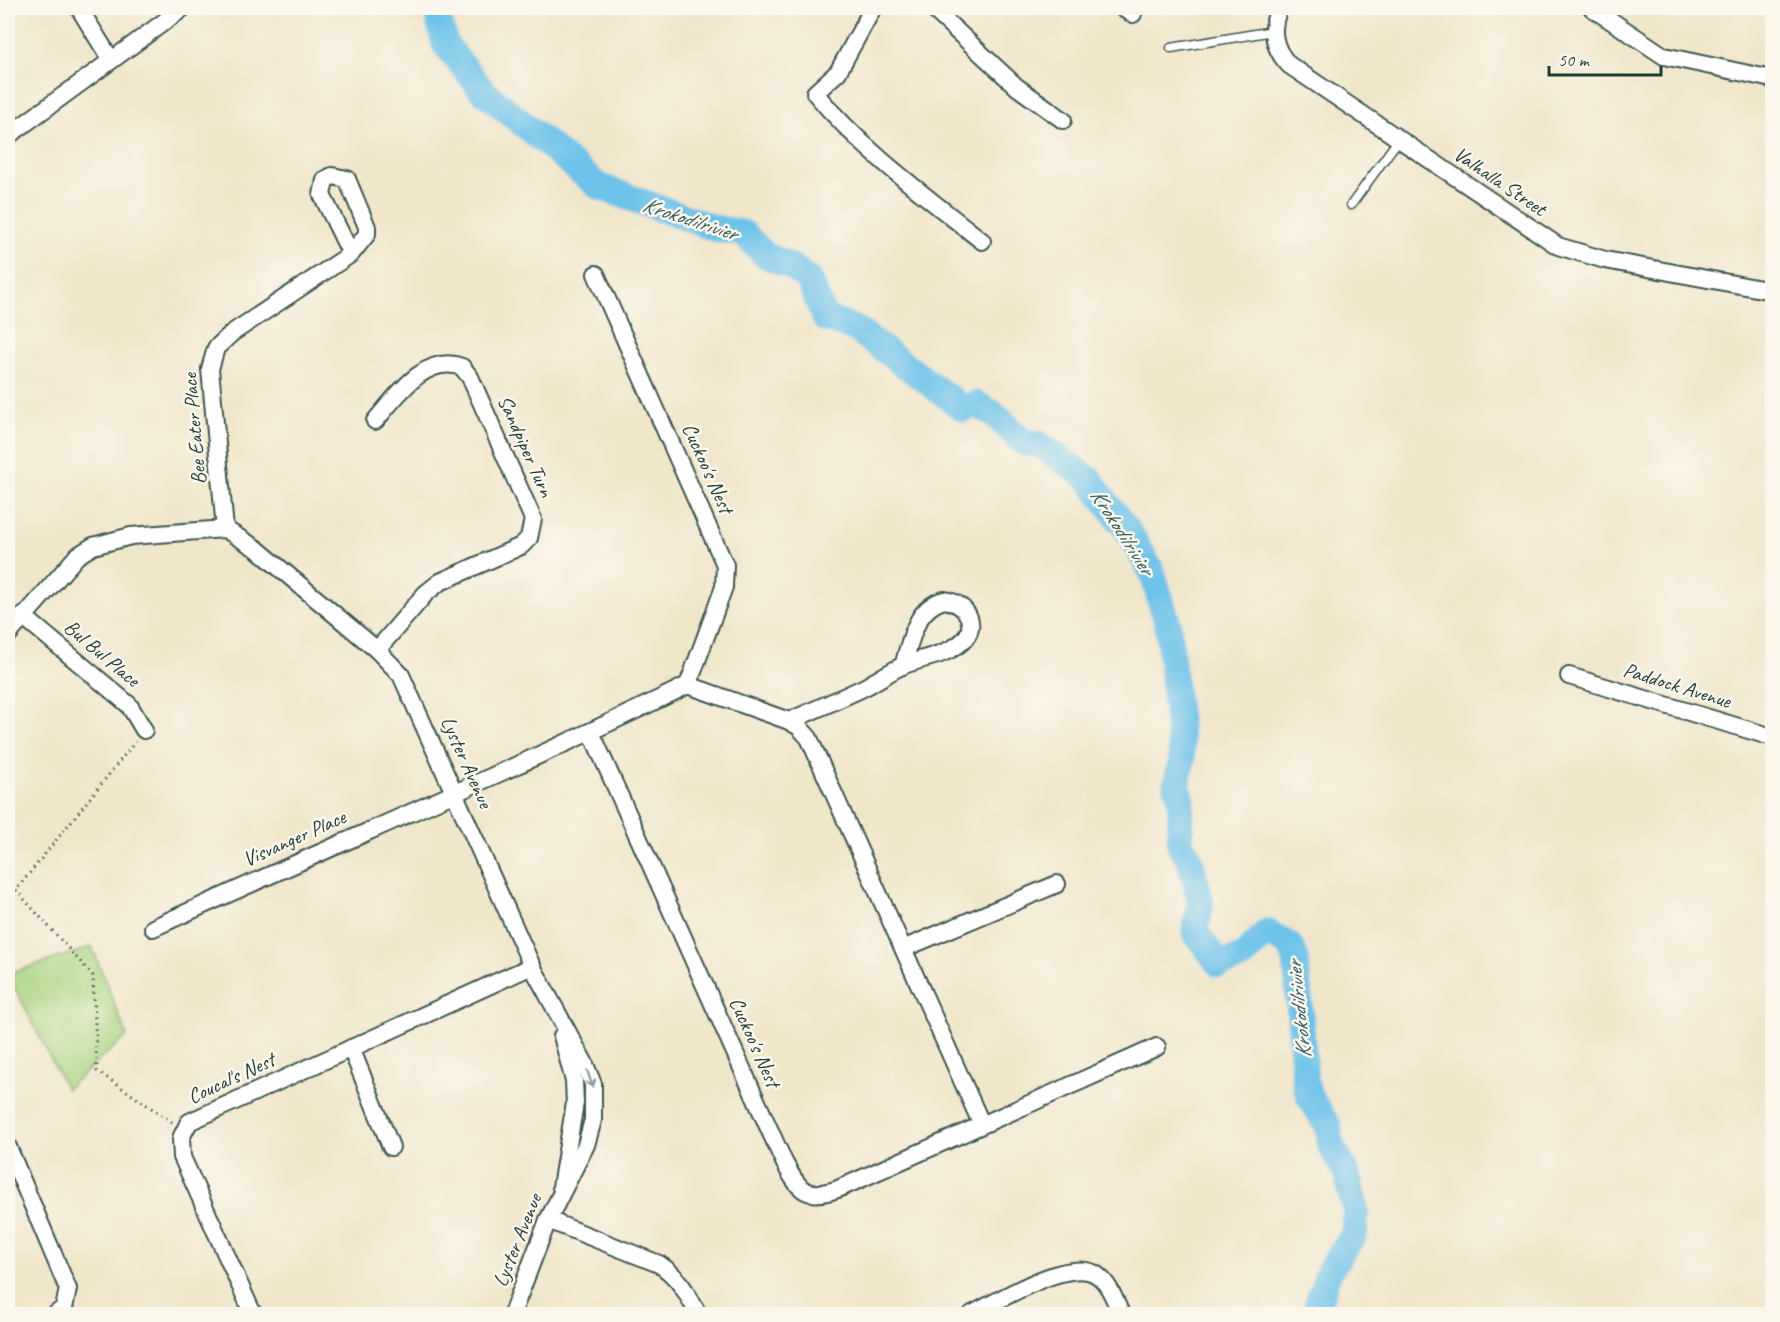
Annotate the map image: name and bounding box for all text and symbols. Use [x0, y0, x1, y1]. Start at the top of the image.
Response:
scale bar [1549, 39, 1662, 77]
text: 50 m [1558, 49, 1591, 71]
street label: Valhalla Street [1449, 141, 1553, 223]
water label: Krokodilrivier [639, 191, 744, 249]
street label: Bee Eater Place [176, 371, 212, 486]
street label: Sandpiper Turn [492, 391, 560, 501]
street label: Cuckoo's Nest [677, 419, 741, 520]
water label: Krokodilrivier [1084, 483, 1163, 583]
street label: Bul Bul Place [59, 614, 147, 694]
street label: Paddock Avenue [1620, 656, 1735, 714]
street label: Lyster Avenue [435, 712, 500, 814]
street label: Visvanger Place [239, 803, 351, 872]
water label: Krokodilrivier [1280, 956, 1318, 1060]
street label: Cuckoo's Nest [724, 993, 788, 1094]
street label: Coucal's Nest [183, 1045, 281, 1109]
one-way arrow [585, 1069, 596, 1088]
street label: Lyster Avenue [487, 1188, 548, 1290]

